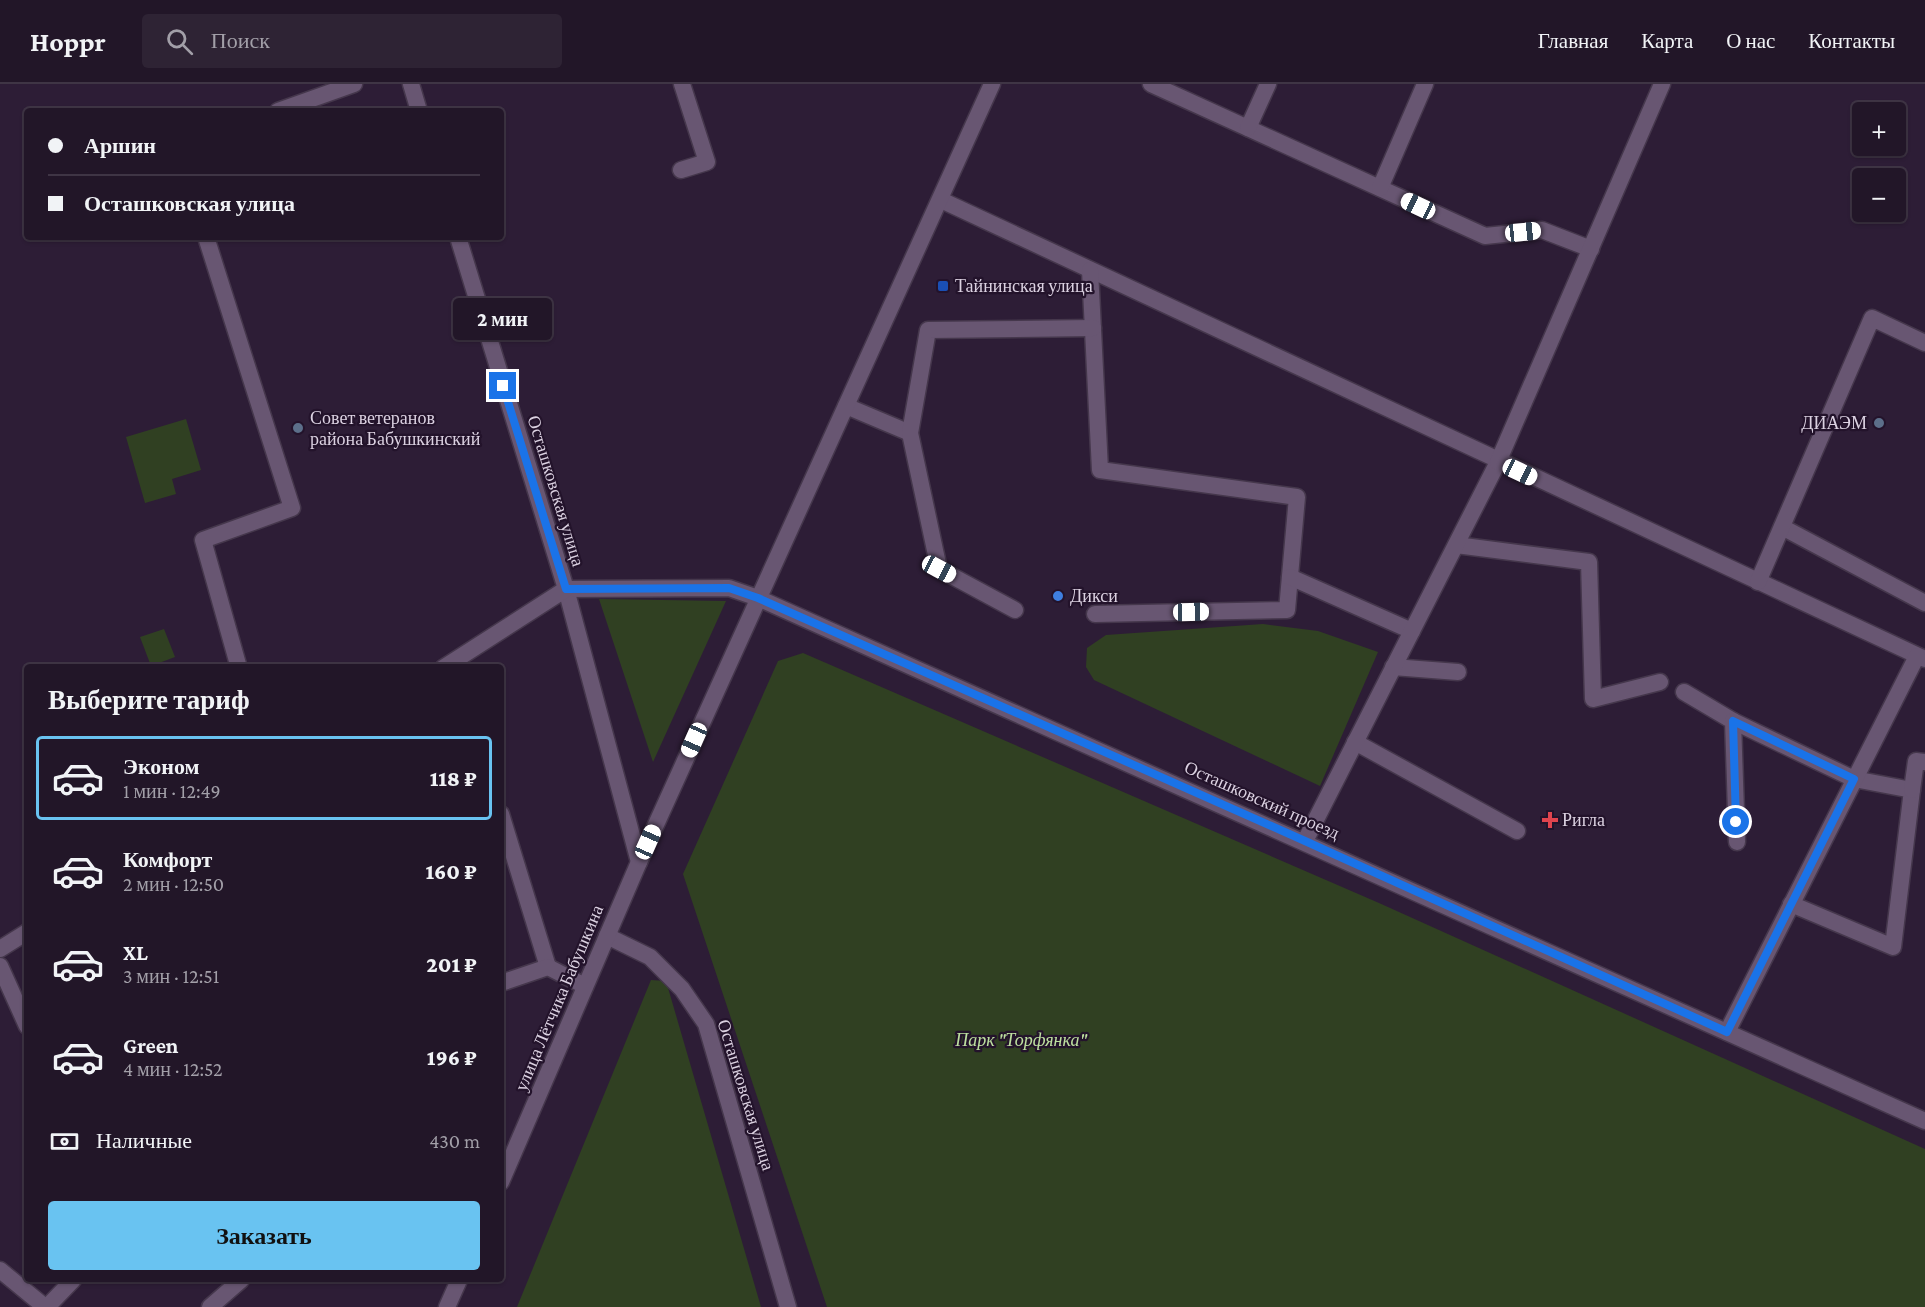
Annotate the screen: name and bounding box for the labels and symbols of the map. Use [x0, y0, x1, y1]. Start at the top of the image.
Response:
car [1398, 190, 1438, 222]
car [1504, 221, 1542, 243]
place label: Тайнинская улица [955, 276, 1093, 296]
marker: Тайнинская улица [936, 279, 950, 293]
callout: 2 мин [454, 299, 552, 341]
route end [489, 372, 516, 399]
place label: Совет ветеранов района Бабушкинский [310, 408, 481, 449]
street label: Осташковская улица [524, 413, 588, 569]
place label: ДИАЭМ [1801, 413, 1867, 433]
marker: ДИАЭМ [1872, 416, 1886, 430]
marker: Совет ветеранов района Бабушкинский [291, 421, 305, 435]
car [1500, 456, 1540, 488]
car [919, 553, 959, 585]
place label: Дикси [1070, 586, 1118, 606]
marker: Дикси [1051, 589, 1065, 603]
car [1173, 603, 1209, 621]
car [678, 720, 710, 760]
street label: Осташковский проезд [1181, 757, 1343, 843]
route start [1722, 808, 1749, 835]
place label: Ригла [1562, 810, 1605, 830]
marker: Ригла [1543, 813, 1557, 827]
car [632, 822, 664, 862]
street label: улица Лётчика Бабушкина [511, 902, 607, 1094]
street label: Осташковская улица [714, 1017, 778, 1173]
park label: Парк "Торфянка" [954, 1030, 1087, 1050]

